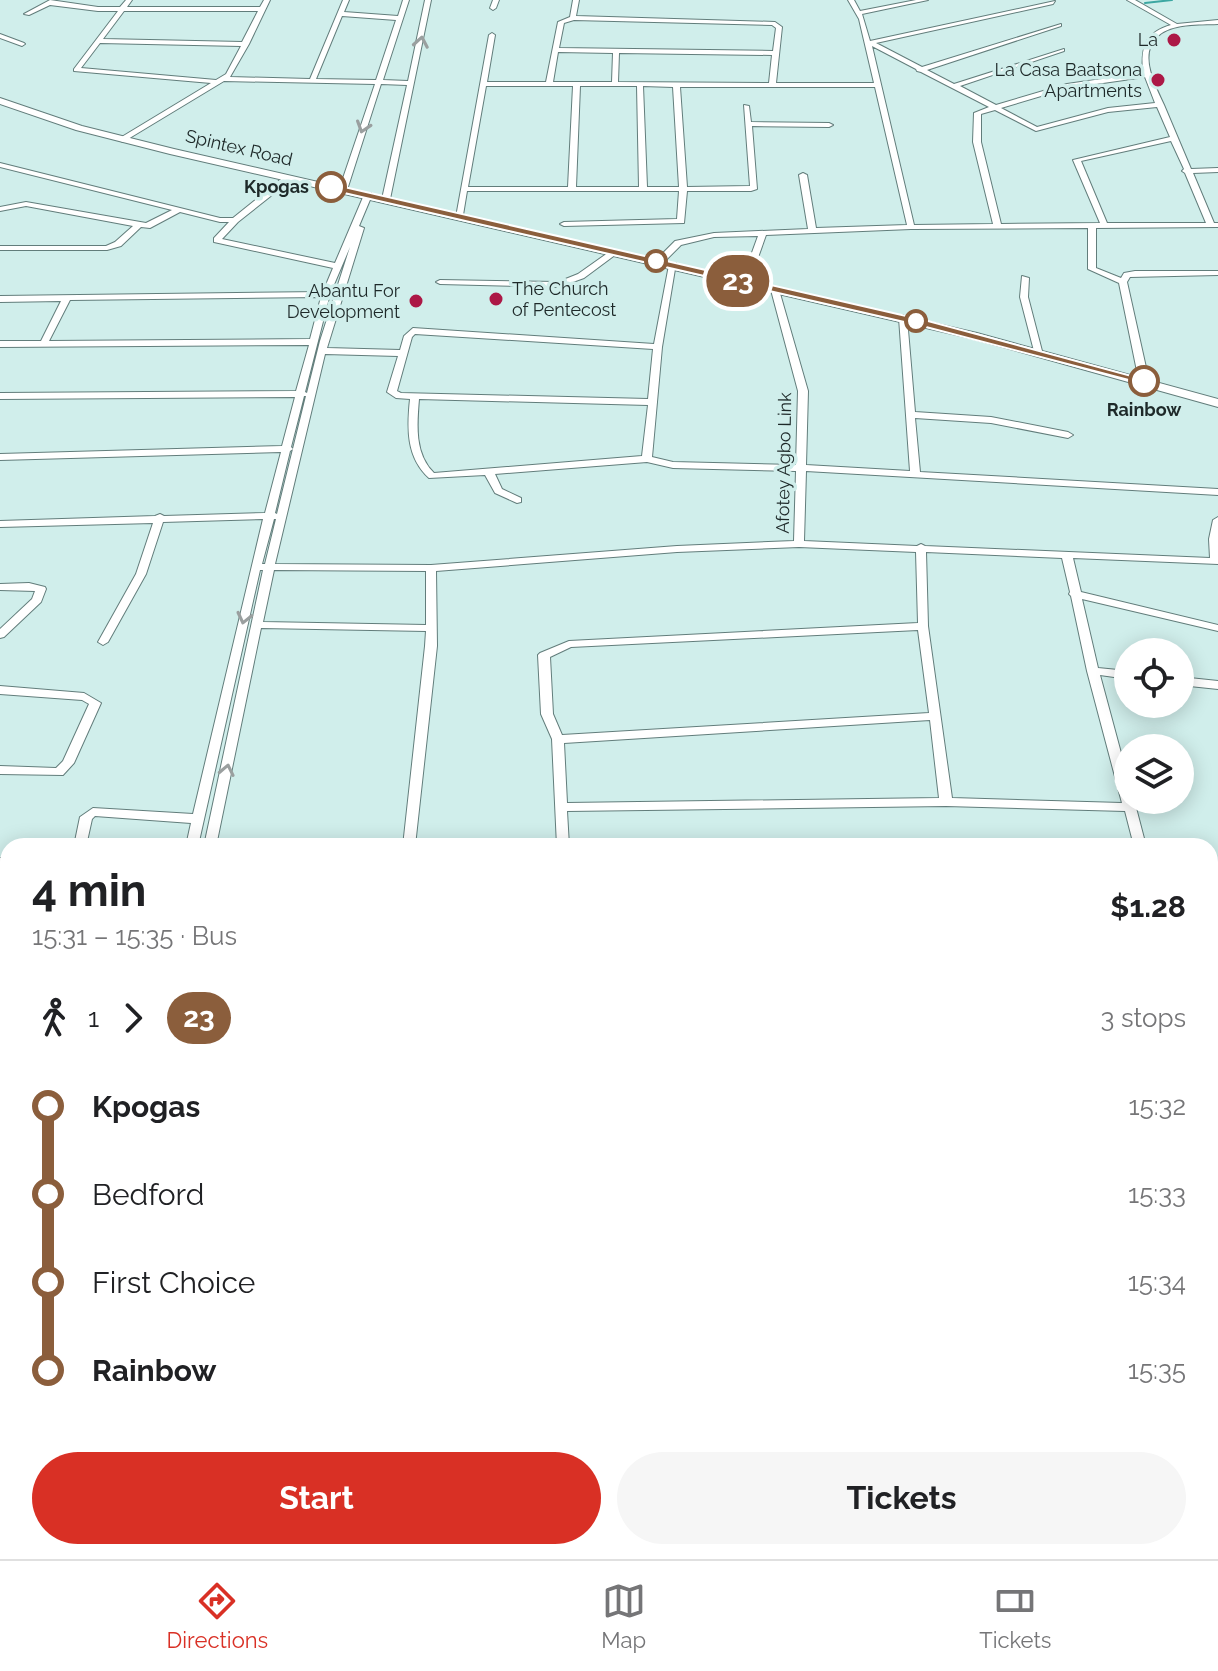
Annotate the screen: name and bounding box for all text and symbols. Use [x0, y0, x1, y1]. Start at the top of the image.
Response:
place label: La [1138, 29, 1158, 50]
marker: La [1165, 31, 1183, 49]
one-way arrow [412, 35, 429, 49]
place label: La Casa Baatsona Apartments [995, 59, 1142, 101]
marker: La Casa Baatsona Apartments [1149, 71, 1167, 89]
one-way arrow [357, 119, 373, 133]
street label: Spintex Road [184, 125, 295, 170]
marker: Kpogas [316, 172, 346, 202]
place label: Kpogas [244, 176, 309, 197]
unlabelled marker [645, 250, 667, 272]
line badge: 23 [702, 255, 774, 307]
text: 23 [722, 264, 754, 297]
place label: The Church of Pentecost [512, 278, 616, 320]
place label: Abantu For Development [287, 280, 401, 322]
marker: The Church of Pentecost [487, 290, 505, 308]
marker: Abantu For Development [407, 292, 425, 310]
unlabelled marker [905, 310, 927, 332]
marker: Rainbow [1129, 366, 1159, 396]
street label: Afotey Agbo Link [772, 392, 795, 534]
place label: Rainbow [1107, 399, 1182, 420]
one-way arrow [237, 611, 254, 625]
map controls [1114, 638, 1194, 814]
button: locate [1114, 638, 1194, 718]
button: layers [1114, 734, 1194, 814]
one-way arrow [218, 763, 235, 777]
text: 4 min [32, 865, 146, 916]
text: $1.28 [1110, 889, 1186, 924]
text: 15:31 – 15:35 · Bus [32, 921, 237, 951]
icon: walk [32, 996, 76, 1040]
icon: forward [111, 996, 155, 1040]
text: 23 [183, 1001, 215, 1034]
text: 1 [88, 1003, 99, 1033]
text: 3 stops [1100, 1003, 1186, 1033]
text: Kpogas [92, 1089, 200, 1124]
text: 15:32 [1128, 1091, 1186, 1121]
text: Bedford [92, 1177, 204, 1212]
text: 15:33 [1128, 1179, 1186, 1209]
text: First Choice [92, 1265, 255, 1300]
text: 15:34 [1128, 1267, 1186, 1297]
text: Rainbow [92, 1353, 216, 1388]
text: 15:35 [1128, 1355, 1186, 1385]
button: Start [32, 1452, 601, 1544]
button: Tickets [617, 1452, 1186, 1544]
tab: Directions [167, 1579, 268, 1653]
tab: Map [601, 1579, 646, 1653]
tab: Tickets [979, 1579, 1051, 1653]

